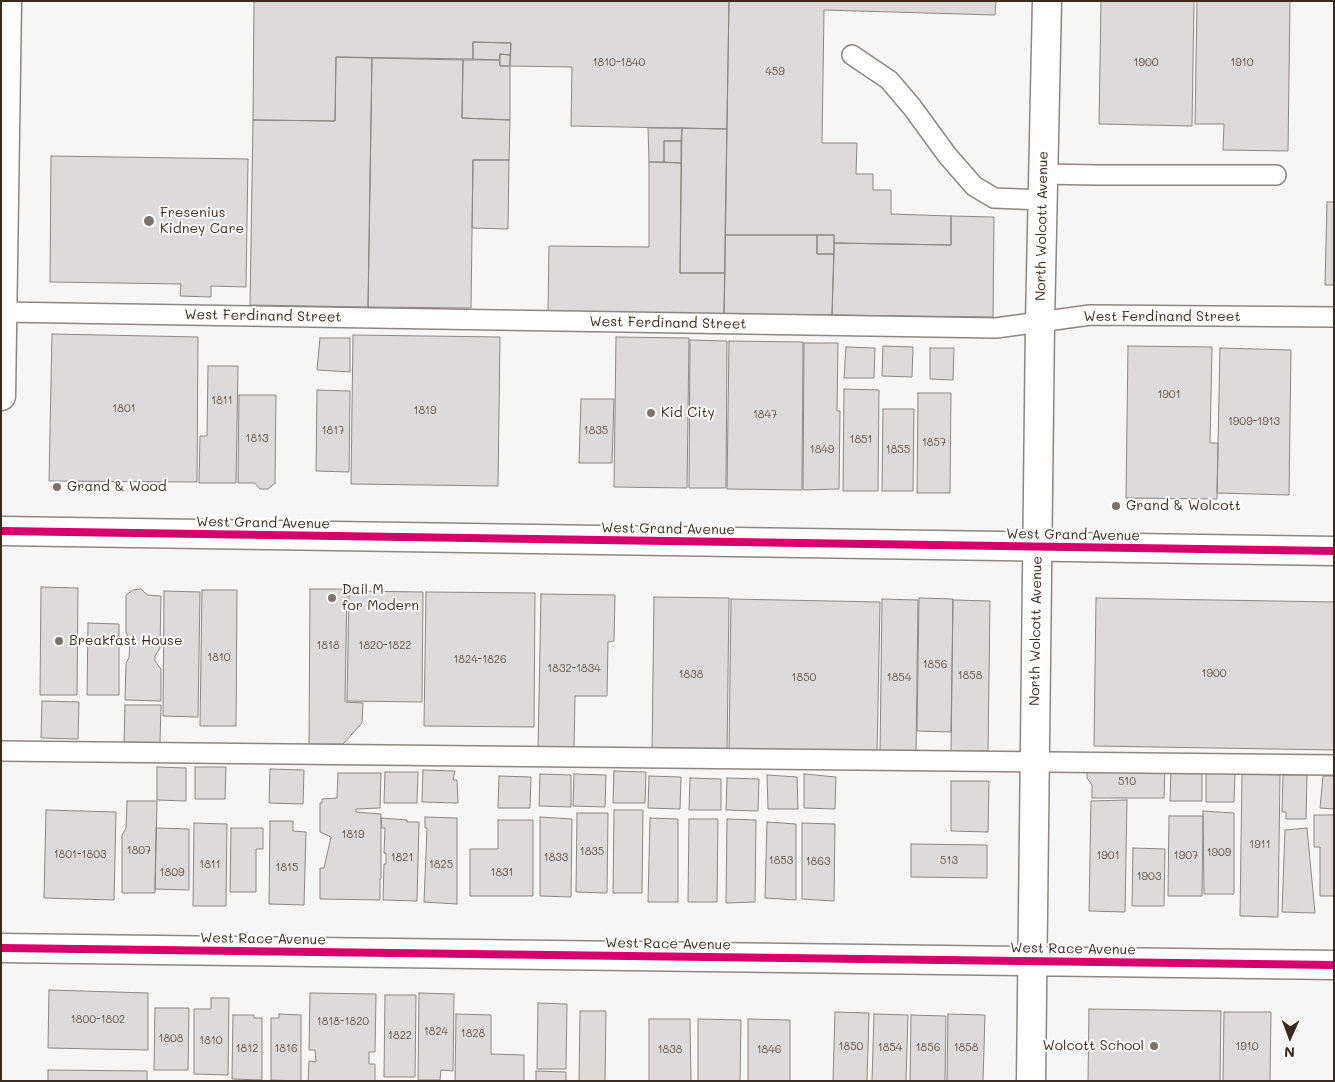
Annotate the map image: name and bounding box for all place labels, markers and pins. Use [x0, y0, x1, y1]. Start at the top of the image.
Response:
place label: Fresenius Kidney Care [160, 205, 244, 238]
marker: Fresenius Kidney Care [142, 214, 156, 228]
place label: Kid City [661, 405, 715, 421]
marker: Kid City [645, 407, 657, 419]
place label: Grand & Wood [67, 479, 167, 495]
marker: Grand & Wood [51, 481, 63, 493]
place label: Grand & Wolcott [1126, 498, 1241, 514]
marker: Grand & Wolcott [1110, 500, 1122, 512]
place label: Dail M for Modern [342, 582, 419, 614]
marker: Dail M for Modern [326, 592, 338, 604]
place label: Breakfast House [69, 633, 183, 649]
marker: Breakfast House [53, 635, 65, 647]
place label: Wolcott School [1042, 1038, 1144, 1054]
marker: Wolcott School [1148, 1040, 1160, 1052]

